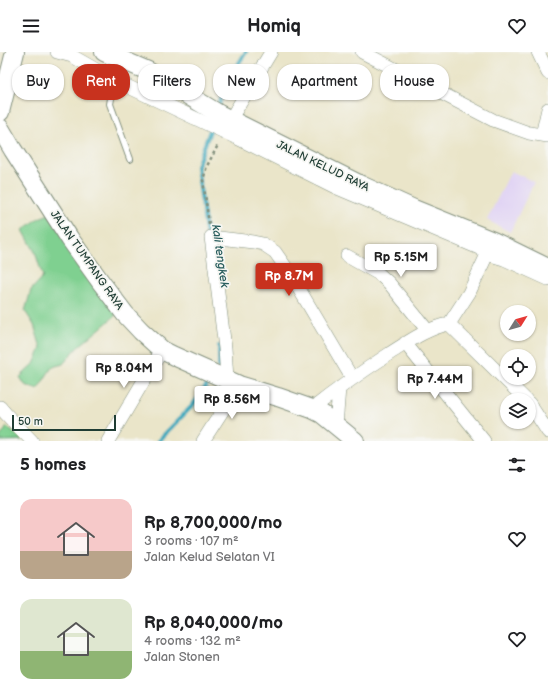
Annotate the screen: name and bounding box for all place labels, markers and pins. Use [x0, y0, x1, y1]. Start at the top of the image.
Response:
pin: Rp 5.15M [360, 244, 442, 278]
pin: Rp 8.7M [252, 263, 326, 297]
pin: Rp 8.04M [83, 355, 165, 389]
pin: Rp 7.44M [394, 366, 476, 400]
pin: Rp 8.56M [191, 386, 273, 420]

